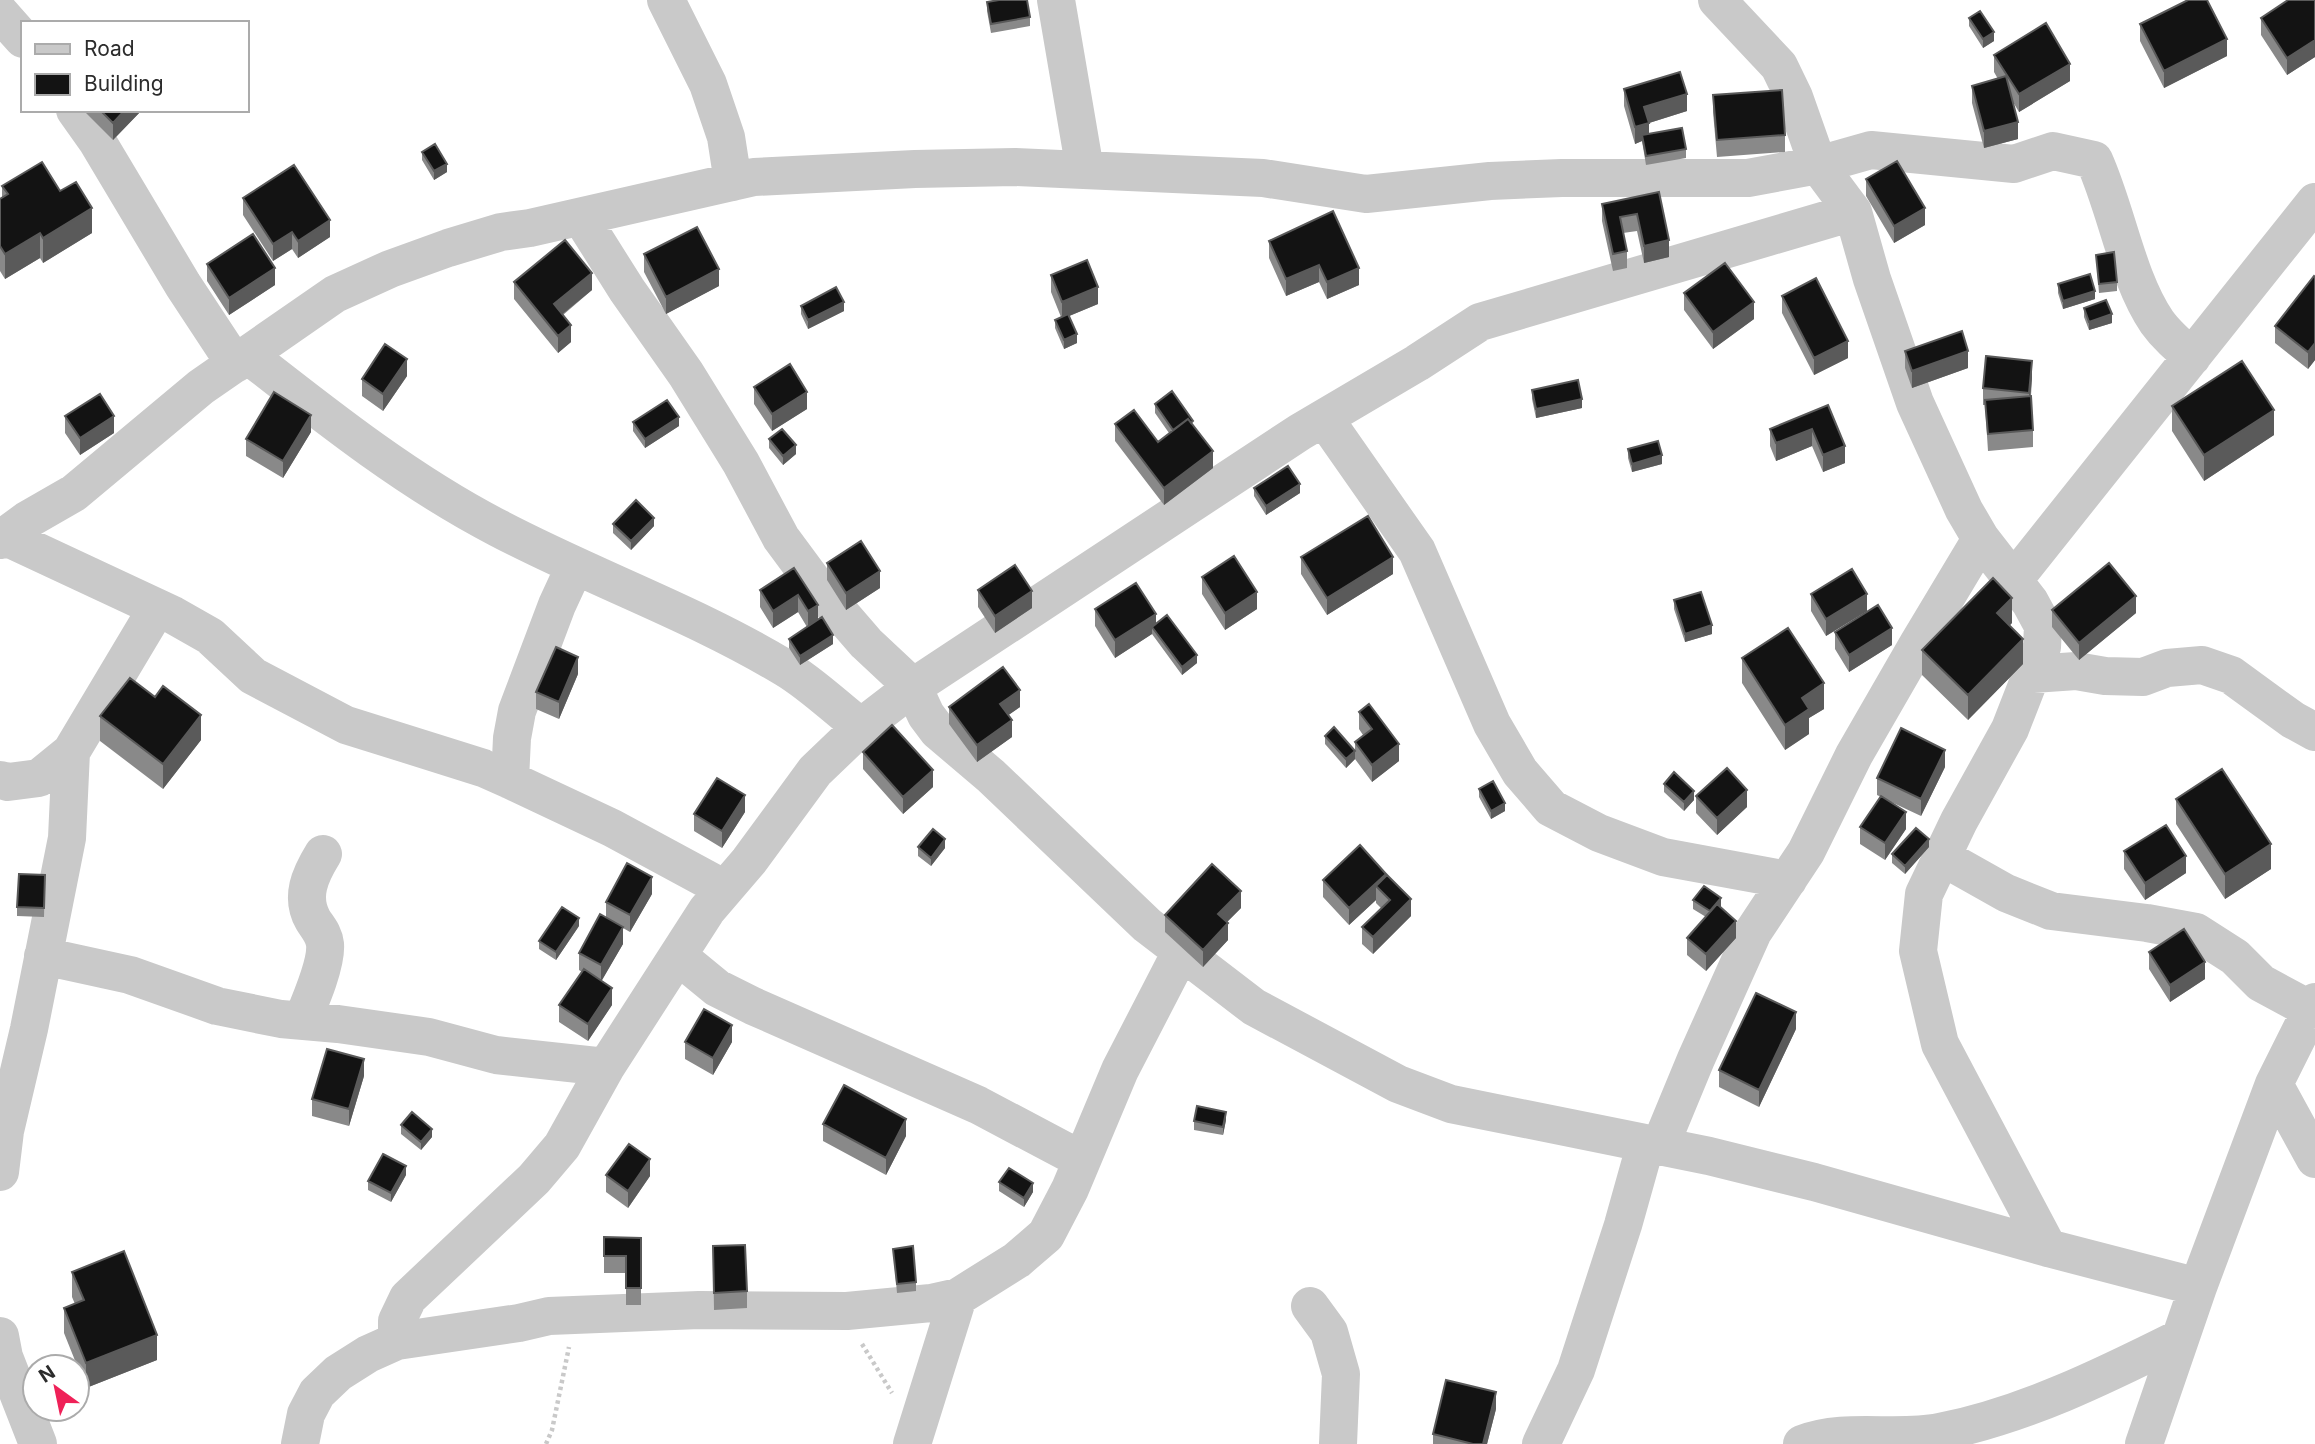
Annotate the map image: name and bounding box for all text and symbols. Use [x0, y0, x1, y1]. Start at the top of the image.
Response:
legend [21, 21, 248, 112]
text: Road [84, 36, 135, 61]
text: Building [84, 71, 164, 96]
north arrow [21, 1353, 91, 1423]
text: N [35, 1361, 59, 1388]

